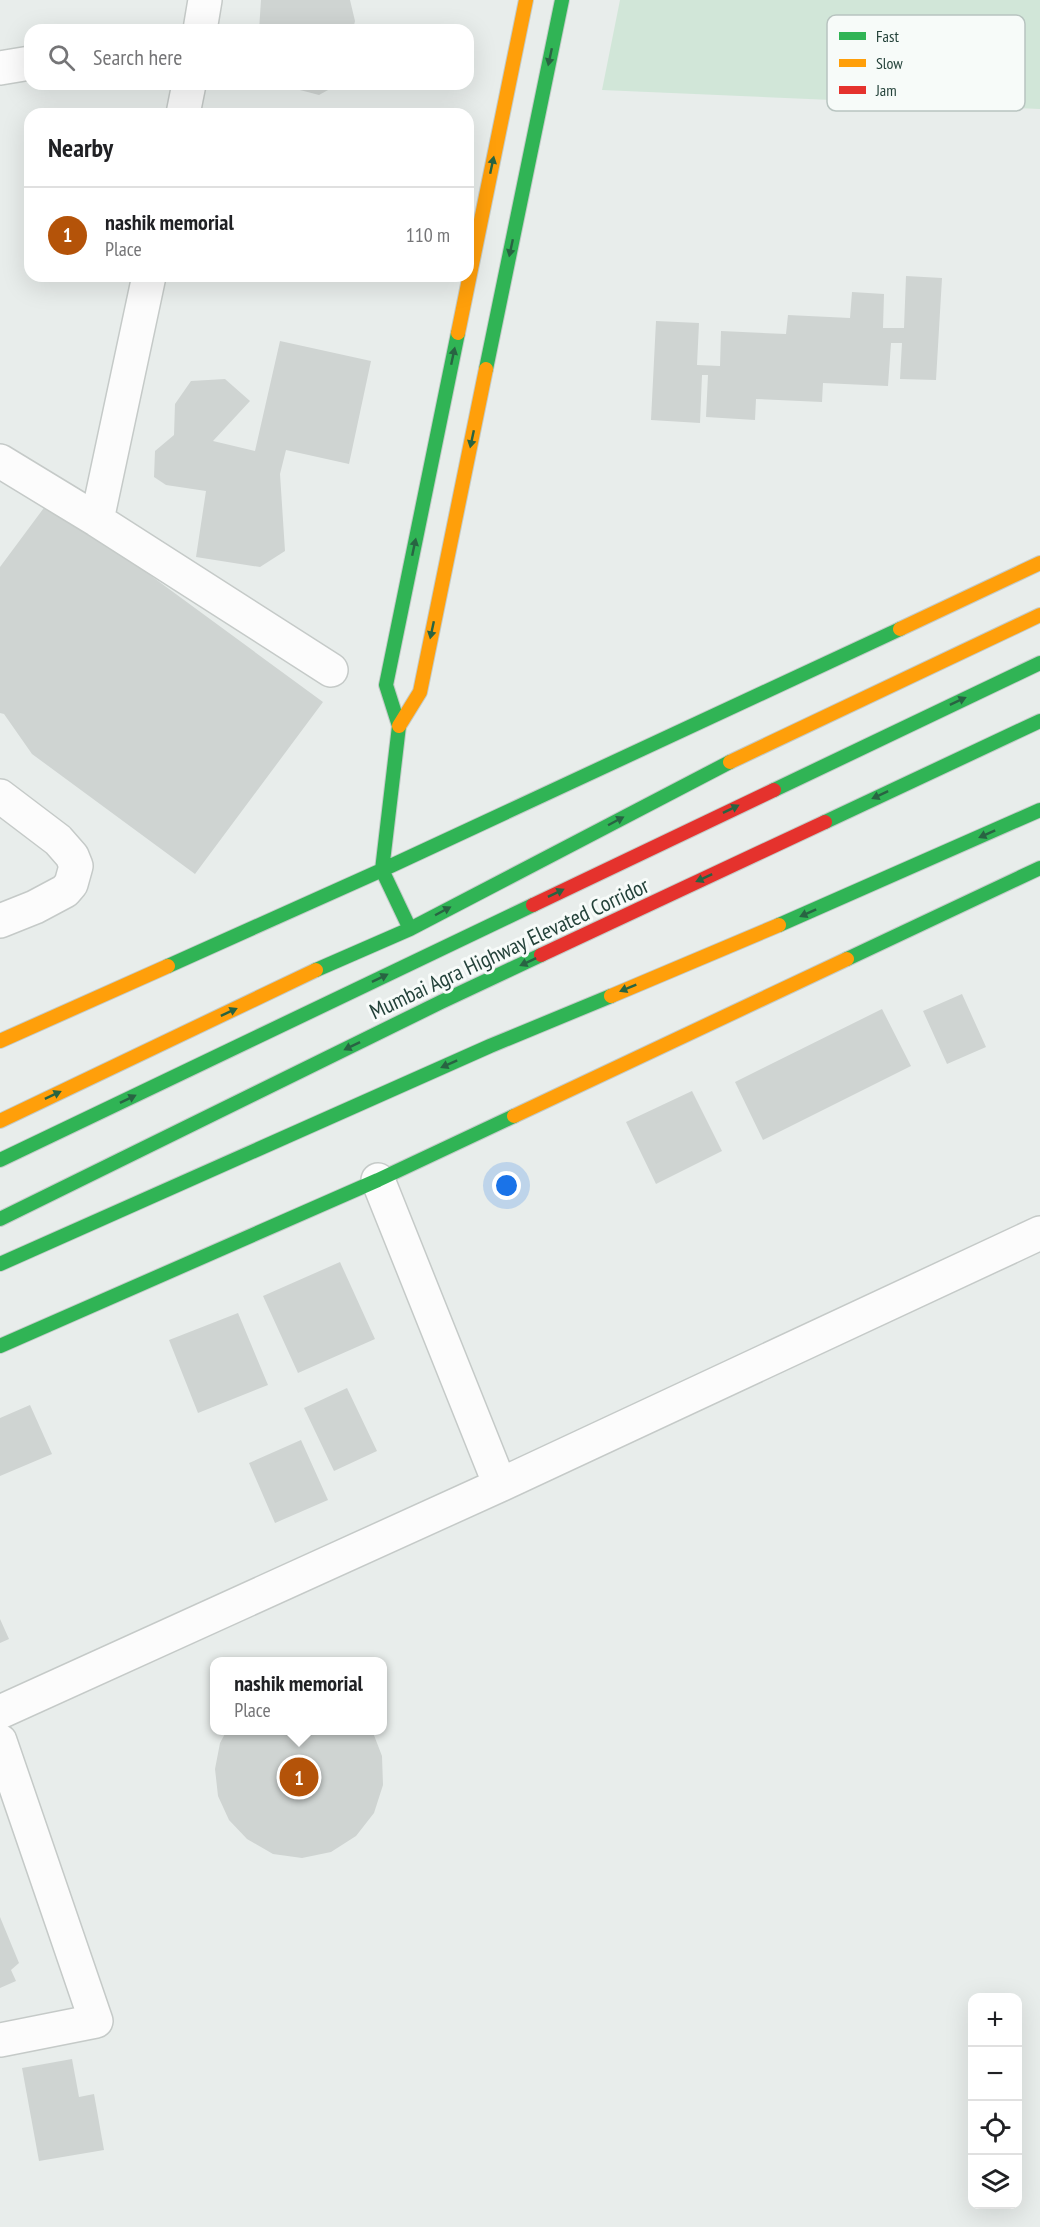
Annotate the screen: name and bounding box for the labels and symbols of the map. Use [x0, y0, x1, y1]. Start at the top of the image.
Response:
legend [827, 15, 1025, 111]
text: Fast [876, 26, 899, 46]
one-way arrow [545, 48, 554, 67]
text: Slow [876, 53, 903, 73]
text: Jam [875, 80, 897, 100]
one-way arrow [488, 155, 497, 174]
one-way arrow [506, 239, 515, 258]
one-way arrow [449, 346, 458, 365]
one-way arrow [467, 430, 476, 449]
one-way arrow [410, 537, 419, 556]
one-way arrow [427, 621, 437, 640]
one-way arrow [949, 696, 967, 706]
one-way arrow [872, 791, 889, 800]
one-way arrow [723, 804, 740, 813]
one-way arrow [608, 816, 625, 826]
one-way arrow [978, 830, 995, 839]
street label: Mumbai Agra Highway Elevated Corridor [365, 871, 653, 1025]
one-way arrow [695, 874, 712, 883]
one-way arrow [547, 889, 564, 898]
one-way arrow [435, 906, 452, 916]
one-way arrow [800, 908, 817, 917]
one-way arrow [519, 957, 536, 966]
one-way arrow [371, 973, 388, 982]
one-way arrow [619, 983, 637, 993]
one-way arrow [220, 1007, 238, 1017]
one-way arrow [343, 1041, 361, 1051]
one-way arrow [439, 1059, 457, 1069]
one-way arrow [44, 1091, 61, 1100]
one-way arrow [120, 1094, 137, 1103]
your location [492, 1171, 521, 1200]
pin: 1 [280, 1754, 318, 1800]

